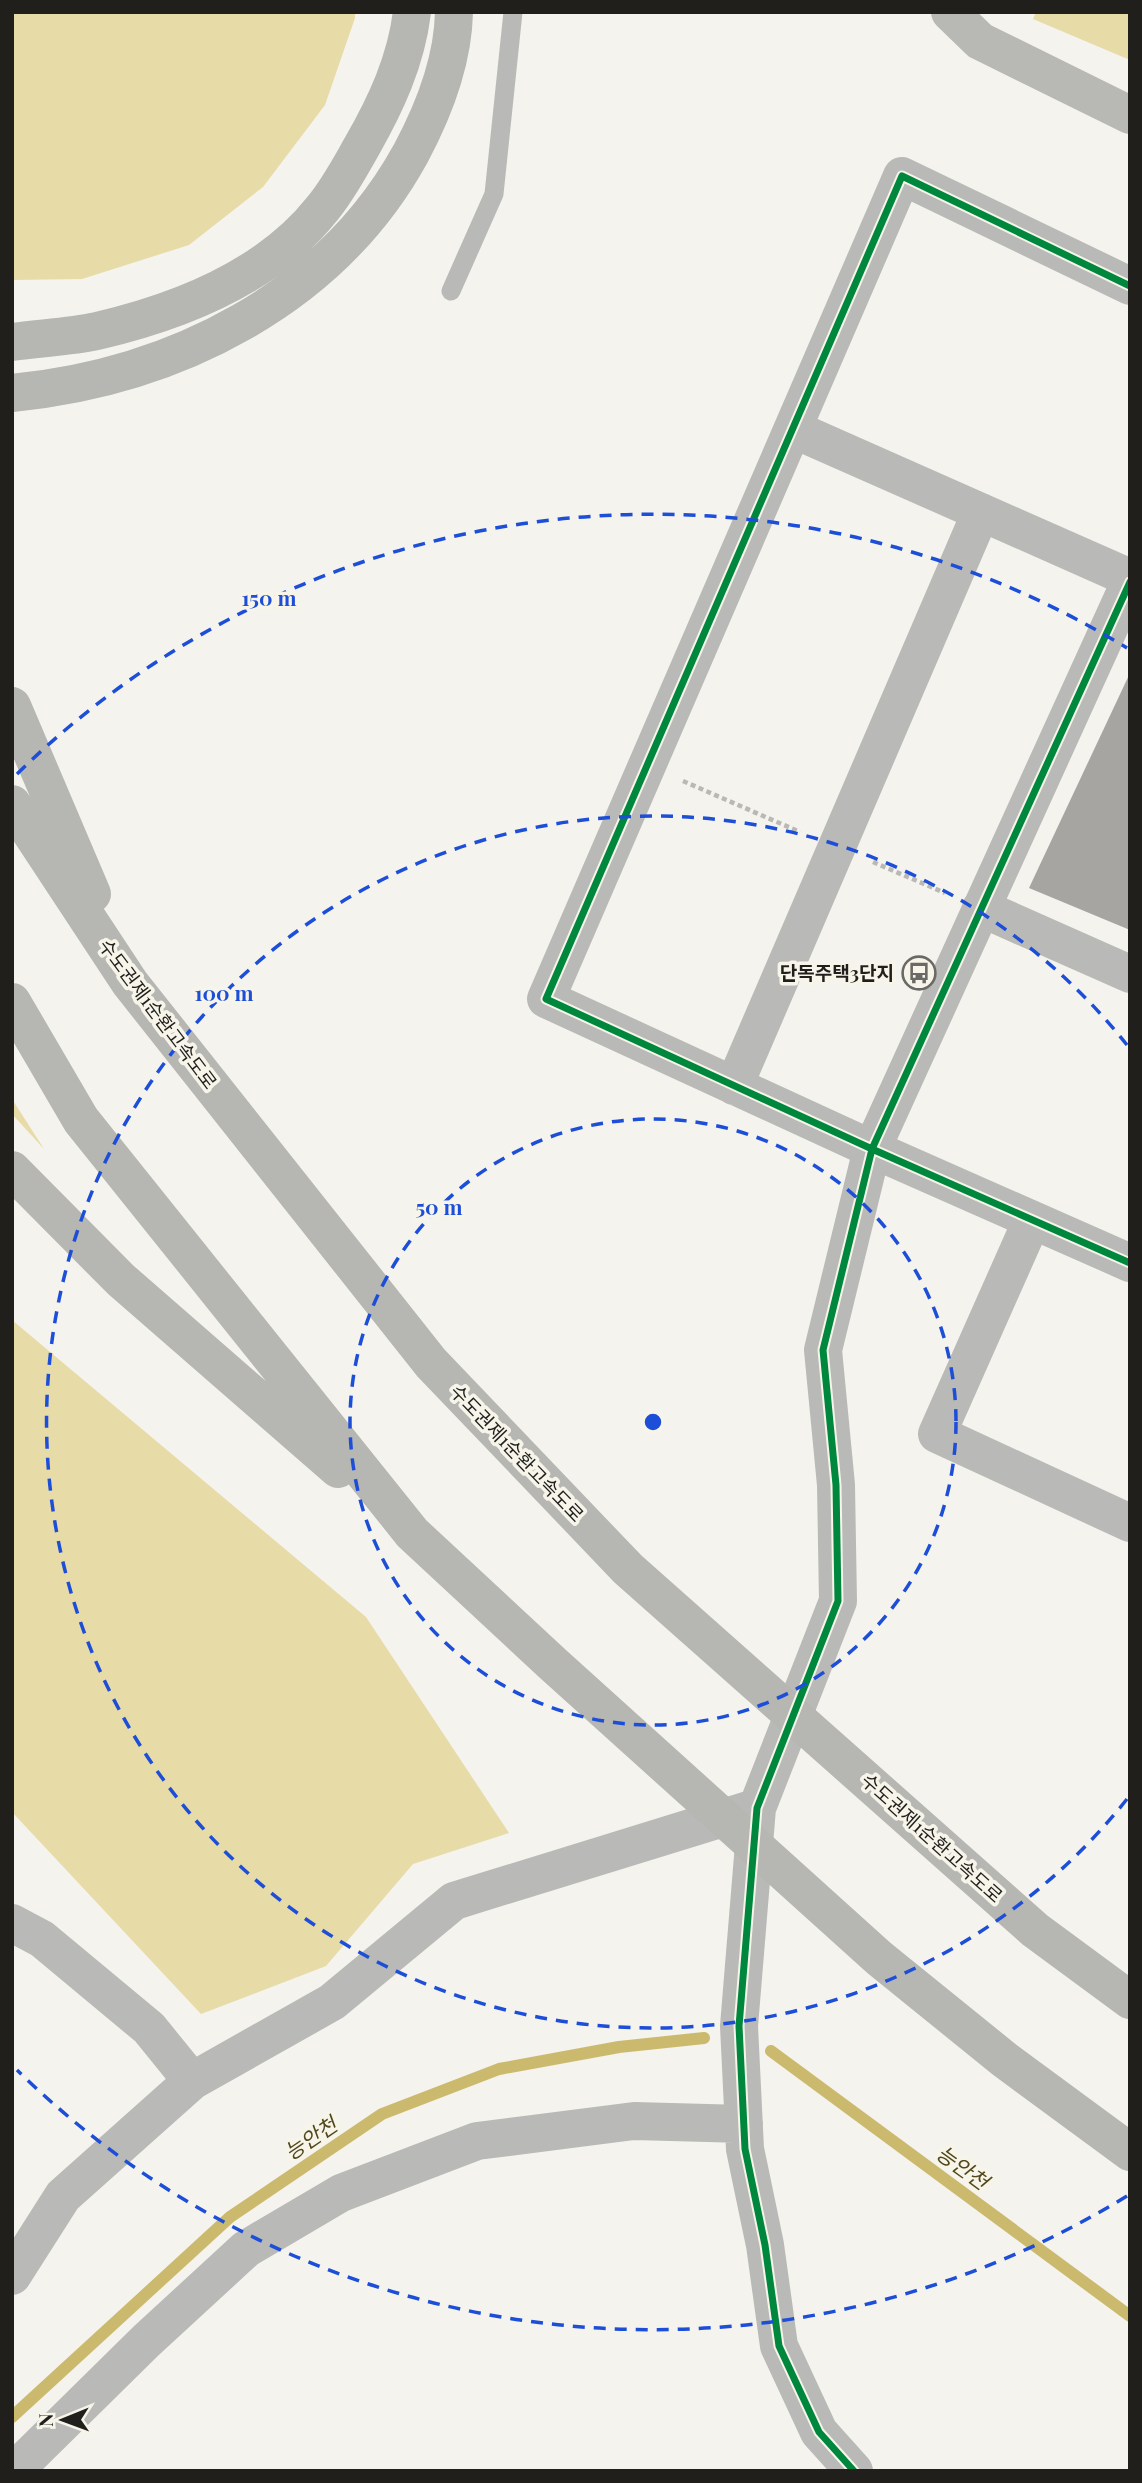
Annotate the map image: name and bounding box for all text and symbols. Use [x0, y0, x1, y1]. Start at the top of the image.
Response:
text: 150 m [242, 583, 296, 611]
street label: 수도권제1순환고속도로 [94, 933, 224, 1094]
bus stop icon: 단독주택3단지 [900, 954, 938, 992]
place label: 단독주택3단지 [780, 959, 894, 985]
text: 100 m [194, 978, 254, 1006]
text: 50 m [415, 1192, 463, 1220]
street label: 수도권제1순환고속도로 [445, 1378, 590, 1527]
centre of rings [641, 1410, 665, 1434]
street label: 수도권제1순환고속도로 [856, 1767, 1009, 1908]
water label: 능안천 [278, 2108, 344, 2165]
water label: 능안천 [931, 2138, 997, 2196]
north arrow [28, 2385, 98, 2455]
text: N [32, 2413, 58, 2427]

